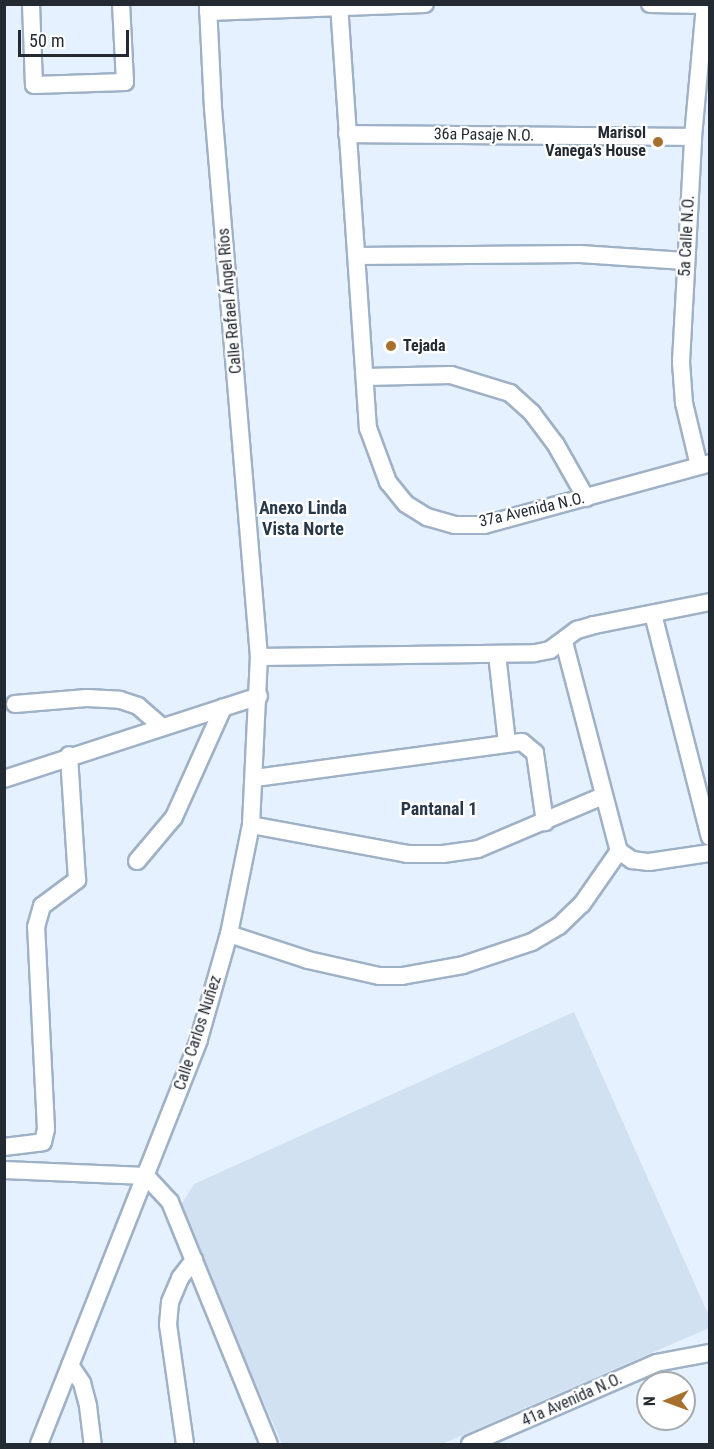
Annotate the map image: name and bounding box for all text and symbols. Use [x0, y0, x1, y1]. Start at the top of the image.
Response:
scale bar [21, 18, 132, 56]
text: 50 m [29, 30, 64, 51]
place label: Marisol Vanega’s House [545, 123, 646, 161]
street label: 36a Pasaje N.O. [434, 125, 534, 145]
marker: Marisol Vanega’s House [651, 135, 665, 149]
street label: 5a Calle N.O. [675, 195, 699, 277]
street label: Calle Rafael Ángel Ríos [214, 227, 246, 375]
place label: Tejada [403, 336, 446, 356]
marker: Tejada [384, 339, 398, 353]
street label: 37a Avenida N.O. [477, 488, 587, 532]
district label: Anexo Linda Vista Norte [259, 498, 347, 540]
district label: Pantanal 1 [401, 798, 477, 820]
street label: Calle Carlos Nuñez [170, 973, 226, 1093]
street label: 41a Avenida N.O. [519, 1369, 625, 1431]
north arrow [636, 1371, 696, 1431]
text: N [640, 1396, 659, 1406]

